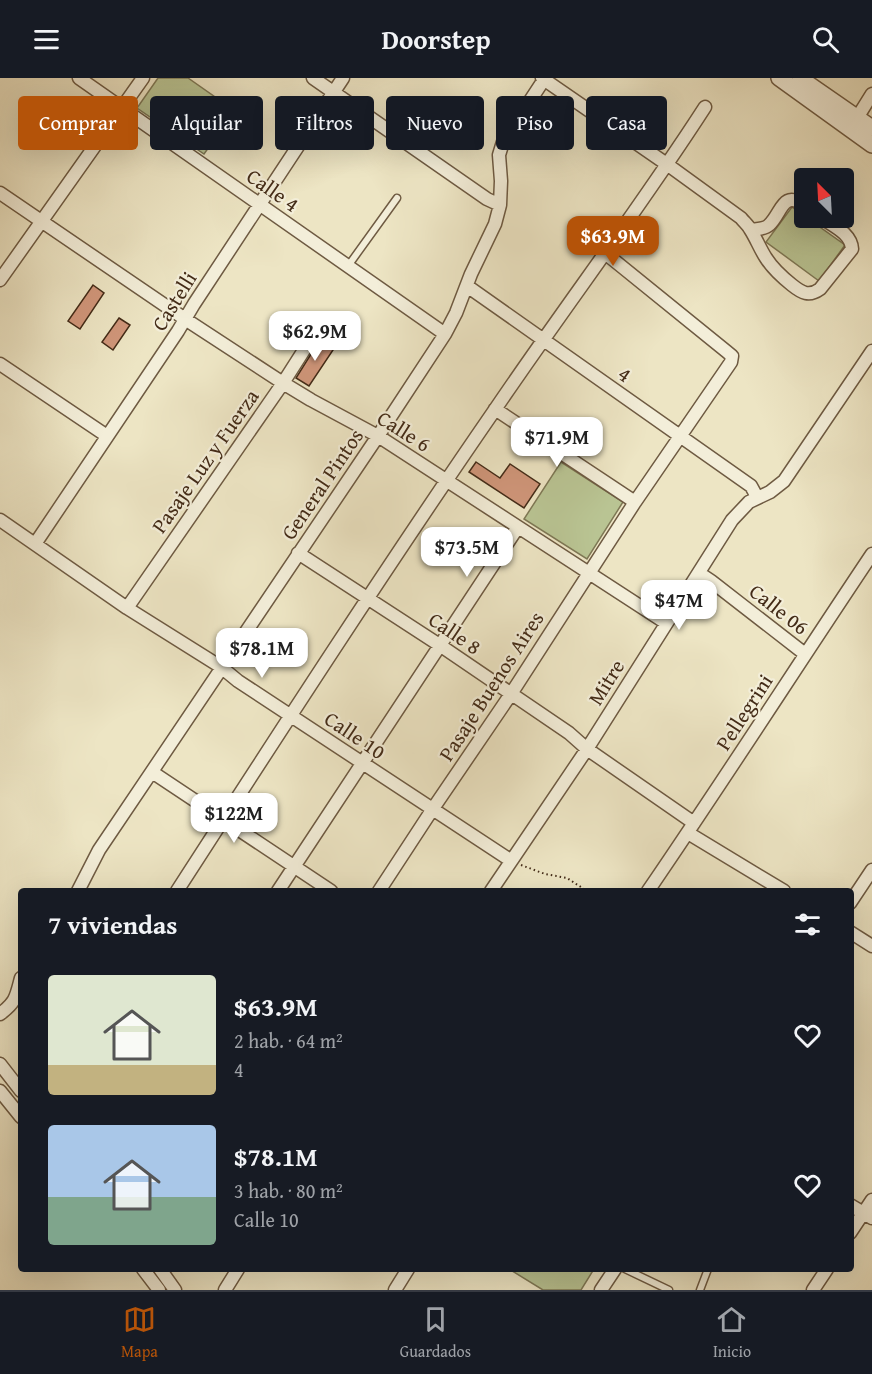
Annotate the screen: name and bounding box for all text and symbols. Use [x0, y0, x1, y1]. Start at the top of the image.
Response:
text: Doorstep [381, 19, 491, 59]
icon: menu [30, 23, 63, 56]
icon: search [809, 23, 842, 56]
chip: Comprar [18, 96, 138, 150]
chip: Alquilar [150, 96, 263, 150]
chip: Filtros [275, 96, 374, 150]
chip: Nuevo [386, 96, 484, 150]
chip: Piso [496, 96, 574, 150]
chip: Casa [586, 96, 667, 150]
street label: Calle 4 [240, 161, 306, 219]
north arrow [794, 168, 854, 228]
map controls [794, 168, 854, 228]
pin: $63.9M [564, 216, 662, 267]
text: $63.9M [581, 221, 645, 250]
street label: Castelli [144, 265, 204, 337]
pin: $62.9M [266, 311, 364, 362]
text: $62.9M [283, 316, 347, 345]
street label: 4 [612, 358, 638, 390]
street label: Pasaje Luz y Fuerza [144, 383, 266, 539]
street label: Calle 6 [371, 403, 437, 459]
pin: $71.9M [508, 417, 606, 468]
street label: General Pintos [273, 422, 371, 546]
text: $71.9M [525, 422, 589, 451]
pin: $73.5M [418, 527, 516, 578]
text: $73.5M [435, 532, 499, 561]
street label: Calle 06 [743, 576, 815, 642]
pin: $47M [643, 580, 715, 631]
text: $47M [655, 585, 703, 614]
street label: Calle 8 [422, 604, 488, 662]
street label: Pasaje Buenos Aires [431, 605, 551, 767]
pin: $78.1M [213, 628, 311, 679]
text: $78.1M [230, 633, 294, 662]
street label: Mitre [580, 653, 632, 711]
street label: Pellegrini [708, 668, 780, 756]
street label: Calle 10 [318, 703, 392, 767]
pin: $122M [192, 793, 276, 844]
text: $122M [205, 798, 263, 827]
text: 7 viviendas [48, 905, 178, 944]
icon: filters [791, 908, 824, 941]
text: $63.9M [234, 987, 318, 1026]
icon: home [96, 999, 168, 1071]
icon: heart [791, 1019, 824, 1052]
text: 2 hab. · 64 m² [234, 1026, 343, 1055]
text: 4 [234, 1055, 244, 1084]
text: $78.1M [234, 1137, 318, 1176]
icon: home [96, 1149, 168, 1221]
icon: heart [791, 1169, 824, 1202]
text: 3 hab. · 80 m² [234, 1176, 343, 1205]
text: Calle 10 [234, 1205, 299, 1234]
tab: Mapa [121, 1303, 158, 1363]
tab: Guardados [400, 1303, 471, 1363]
tab: Inicio [713, 1303, 751, 1363]

